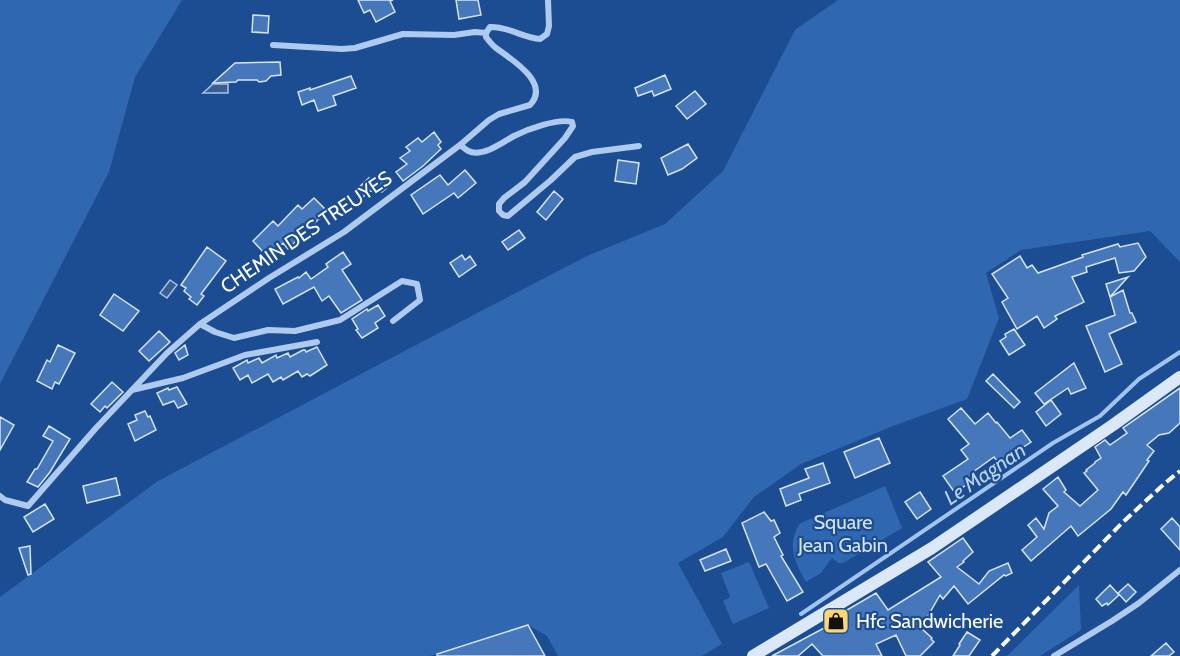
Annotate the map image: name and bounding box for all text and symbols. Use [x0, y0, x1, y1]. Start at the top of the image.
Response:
street label: CHEMIN DES TREUYES [216, 166, 397, 298]
water label: Le Magnan [939, 437, 1030, 510]
park label: Square Jean Gabin [797, 510, 888, 557]
shop icon: Hfc Sandwicherie [821, 606, 851, 636]
place label: Hfc Sandwicherie [856, 609, 1003, 633]

